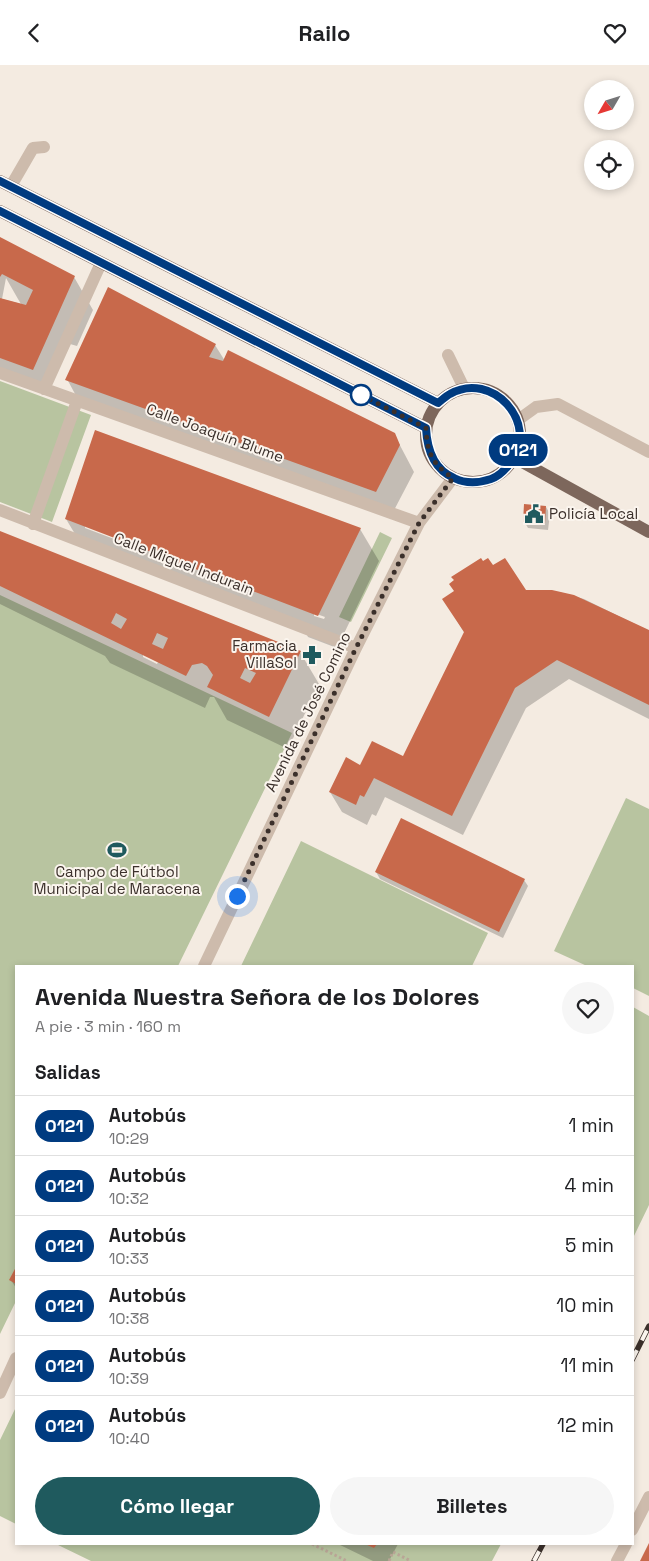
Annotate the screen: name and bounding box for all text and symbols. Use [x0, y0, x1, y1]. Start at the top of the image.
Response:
icon: back [20, 19, 48, 47]
text: Railo [299, 19, 350, 47]
icon: heart [601, 19, 629, 47]
north arrow [584, 80, 634, 130]
map controls [584, 80, 634, 190]
button: locate [584, 140, 634, 190]
unlabelled marker [350, 384, 372, 406]
street label: Calle Joaquín Blume [144, 399, 286, 466]
line badge: 0121 [483, 434, 553, 466]
text: 0121 [499, 438, 537, 461]
public building icon: Policía Local [523, 503, 545, 525]
place label: Policía Local [549, 504, 638, 523]
street label: Calle Miguel Indurain [111, 528, 257, 599]
street label: Avenida de José Comino [261, 629, 355, 795]
place label: Farmacia VillaSol [232, 636, 297, 672]
pharmacy icon: Farmacia VillaSol [301, 644, 323, 666]
sports icon: Campo de Fútbol Municipal de Maracena [106, 839, 128, 861]
place label: Campo de Fútbol Municipal de Maracena [34, 862, 201, 898]
your location [225, 884, 250, 909]
text: Avenida Nuestra Señora de los Dolores [35, 981, 480, 1012]
button: heart [562, 982, 614, 1034]
text: A pie · 3 min · 160 m [35, 1016, 181, 1037]
text: Salidas [35, 1060, 101, 1085]
text: Autobús [109, 1103, 186, 1128]
text: 1 min [569, 1113, 614, 1138]
text: 0121 [45, 1114, 84, 1137]
text: 10:29 [109, 1128, 149, 1149]
text: Autobús [109, 1163, 186, 1188]
text: 4 min [565, 1173, 614, 1198]
text: 0121 [45, 1174, 84, 1197]
text: 10:32 [109, 1188, 149, 1209]
text: Autobús [109, 1223, 186, 1248]
text: 5 min [565, 1233, 614, 1258]
text: 0121 [45, 1234, 84, 1257]
text: 10:33 [109, 1248, 149, 1269]
text: Autobús [109, 1283, 186, 1308]
text: 10 min [556, 1293, 614, 1318]
text: 0121 [45, 1294, 84, 1317]
text: 10:38 [109, 1308, 149, 1329]
text: Autobús [109, 1343, 186, 1368]
text: 11 min [561, 1353, 614, 1378]
text: 0121 [45, 1354, 84, 1377]
text: 10:39 [109, 1368, 149, 1389]
text: Autobús [109, 1403, 186, 1428]
text: 12 min [557, 1413, 614, 1438]
text: 0121 [45, 1414, 84, 1437]
text: 10:40 [109, 1428, 150, 1449]
button: Cómo llegar [35, 1477, 320, 1535]
button: Billetes [330, 1477, 614, 1535]

